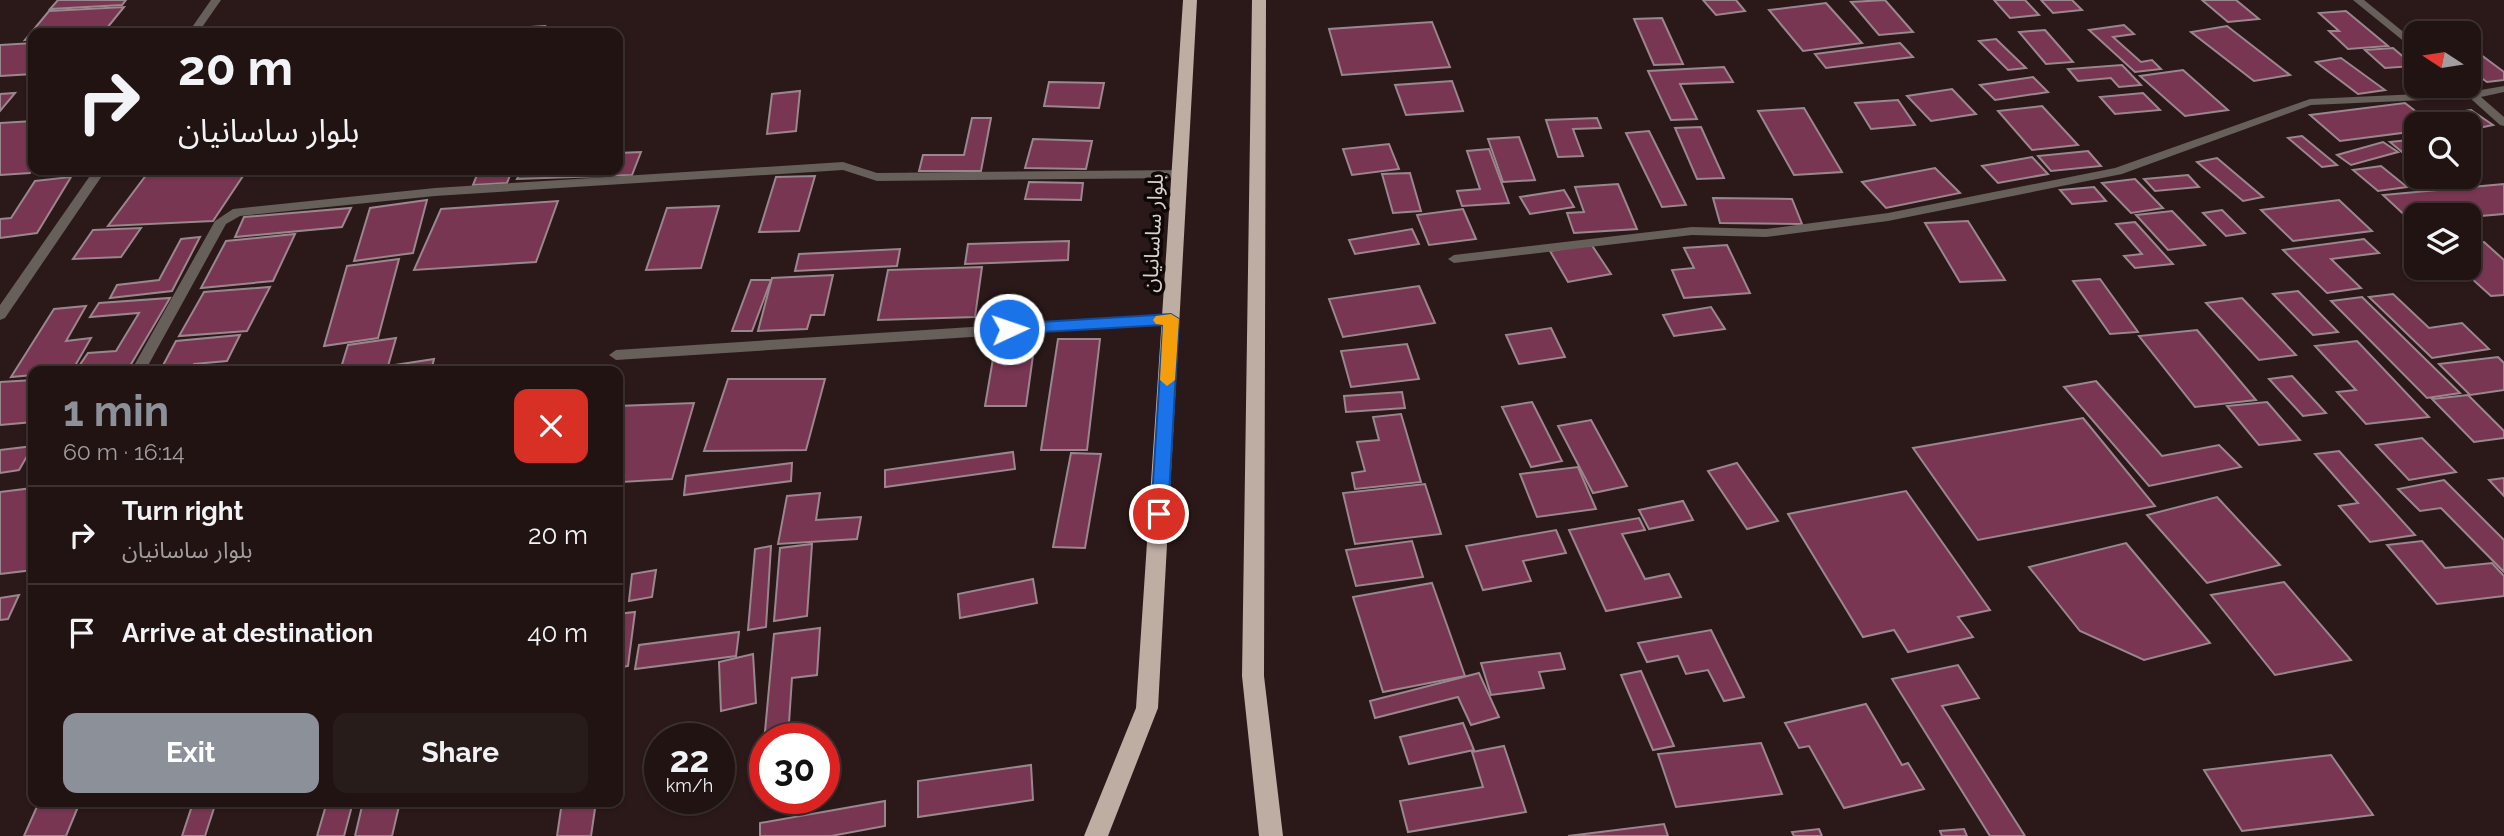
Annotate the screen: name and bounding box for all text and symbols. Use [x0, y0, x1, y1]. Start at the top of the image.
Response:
north arrow [2404, 21, 2482, 98]
map controls [2404, 21, 2481, 280]
text: 20 m [178, 39, 293, 96]
icon: right [63, 56, 154, 147]
text: بلوار ساسانیان [178, 112, 359, 149]
button: search [2404, 112, 2481, 189]
street label: بلوار ساسانیان [1137, 173, 1168, 293]
button: layers [2404, 203, 2481, 280]
position arrow [972, 292, 1046, 366]
text: 1 min [63, 387, 169, 436]
button: close [514, 389, 588, 463]
text: 60 m · 16:14 [63, 438, 184, 465]
pin [1129, 484, 1189, 544]
icon: arrive [1140, 495, 1178, 533]
text: Turn right [122, 496, 243, 526]
icon: right [63, 516, 101, 554]
text: 20 m [528, 520, 588, 550]
text: بلوار ساسانیان [122, 536, 252, 563]
icon: arrive [63, 614, 101, 652]
text: Arrive at destination [122, 618, 373, 648]
text: 40 m [527, 618, 588, 648]
button: Exit [63, 713, 319, 793]
button: Share [333, 713, 588, 793]
speed limit sign: 30 [749, 723, 840, 814]
text: 22 [670, 739, 709, 780]
text: km/h [666, 775, 713, 796]

